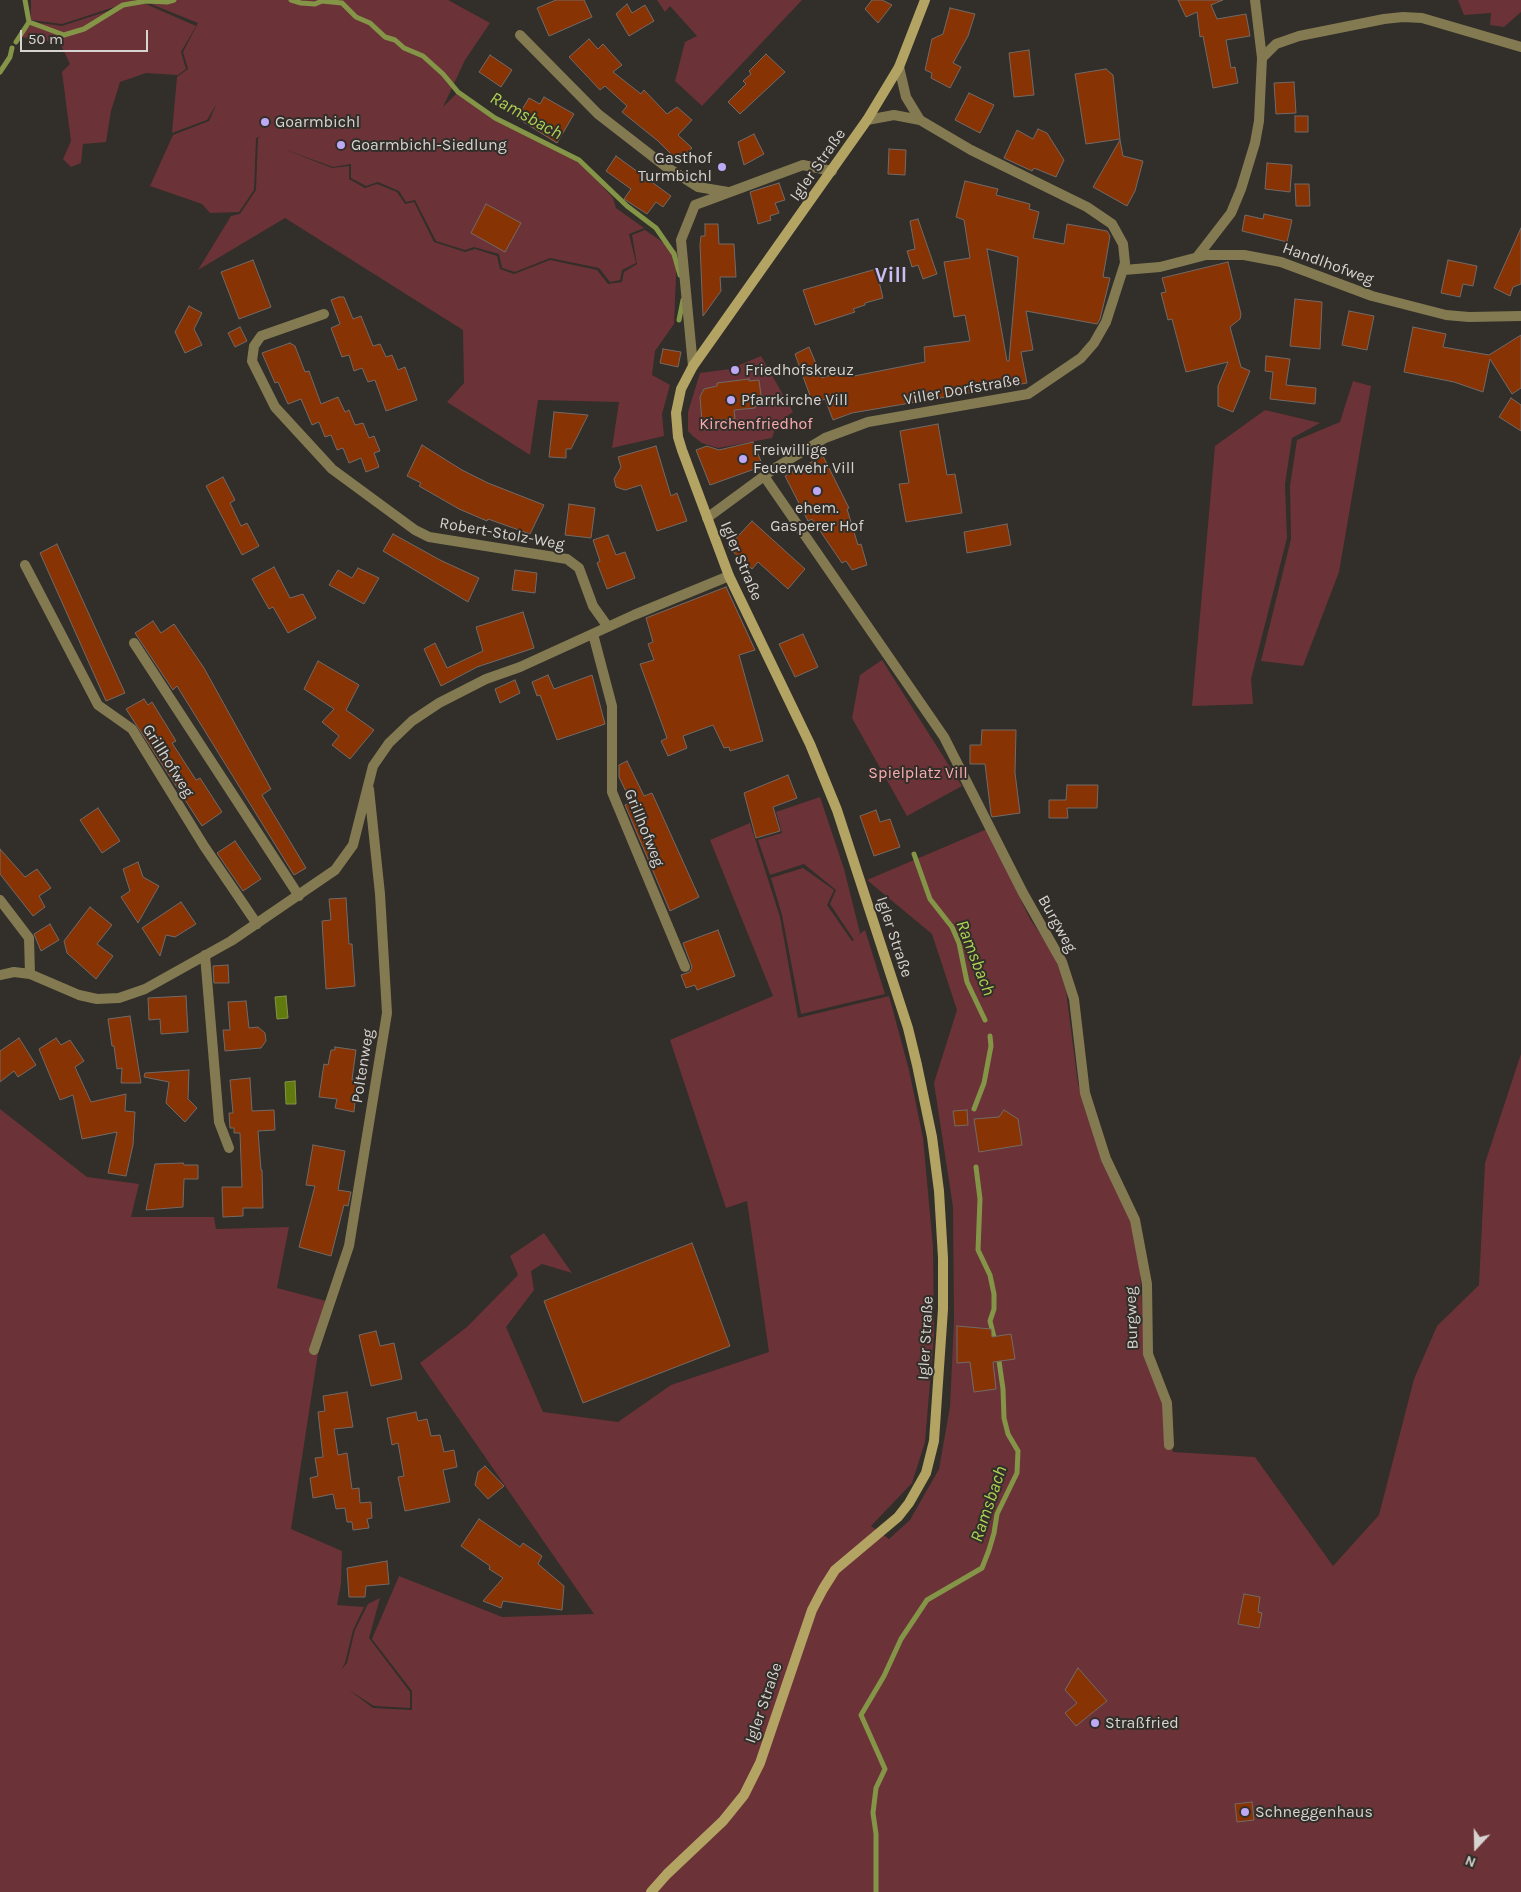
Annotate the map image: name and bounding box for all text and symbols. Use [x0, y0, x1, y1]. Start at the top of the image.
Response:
scale bar [22, 20, 150, 52]
text: 50 m [28, 30, 63, 48]
water label: Ramsbach [486, 87, 566, 145]
place label: Goarmbichl [275, 112, 360, 132]
marker: Goarmbichl [259, 116, 271, 128]
street label: Igler Straße [786, 125, 850, 205]
place label: Goarmbichl-Siedlung [351, 135, 507, 155]
marker: Goarmbichl-Siedlung [335, 139, 347, 151]
place label: Gasthof Turmbichl [638, 148, 712, 186]
marker: Gasthof Turmbichl [716, 161, 728, 173]
street label: Handlhofweg [1280, 239, 1376, 289]
district label: Vill [875, 263, 907, 289]
place label: Friedhofskreuz [745, 360, 854, 380]
marker: Friedhofskreuz [729, 364, 741, 376]
street label: Viller Dorfstraße [902, 370, 1022, 410]
place label: Pfarrkirche Vill [741, 390, 848, 410]
marker: Pfarrkirche Vill [725, 394, 737, 406]
park label: Kirchenfriedhof [699, 414, 813, 434]
place label: Freiwillige Feuerwehr Vill [753, 440, 855, 478]
marker: Freiwillige Feuerwehr Vill [737, 453, 749, 465]
marker: ehem. Gasperer Hof [811, 485, 823, 497]
place label: ehem. Gasperer Hof [770, 498, 864, 536]
street label: Robert-Stolz-Weg [438, 514, 566, 554]
street label: Igler Straße [716, 519, 766, 603]
street label: Grillhofweg [138, 721, 198, 801]
park label: Spielplatz Vill [868, 763, 968, 783]
street label: Grillhofweg [620, 786, 668, 870]
street label: Burgweg [1033, 892, 1081, 956]
street label: Igler Straße [872, 894, 916, 980]
water label: Ramsbach [951, 917, 999, 999]
street label: Poltenweg [348, 1028, 378, 1104]
street label: Burgweg [1121, 1286, 1143, 1350]
street label: Igler Straße [914, 1296, 938, 1380]
water label: Ramsbach [966, 1463, 1012, 1545]
street label: Igler Straße [741, 1660, 787, 1746]
place label: Straßfried [1105, 1713, 1179, 1733]
marker: Straßfried [1089, 1717, 1101, 1729]
place label: Schneggenhaus [1255, 1802, 1373, 1822]
marker: Schneggenhaus [1239, 1806, 1251, 1818]
north arrow [1451, 1822, 1501, 1872]
text: N [1463, 1852, 1478, 1871]

